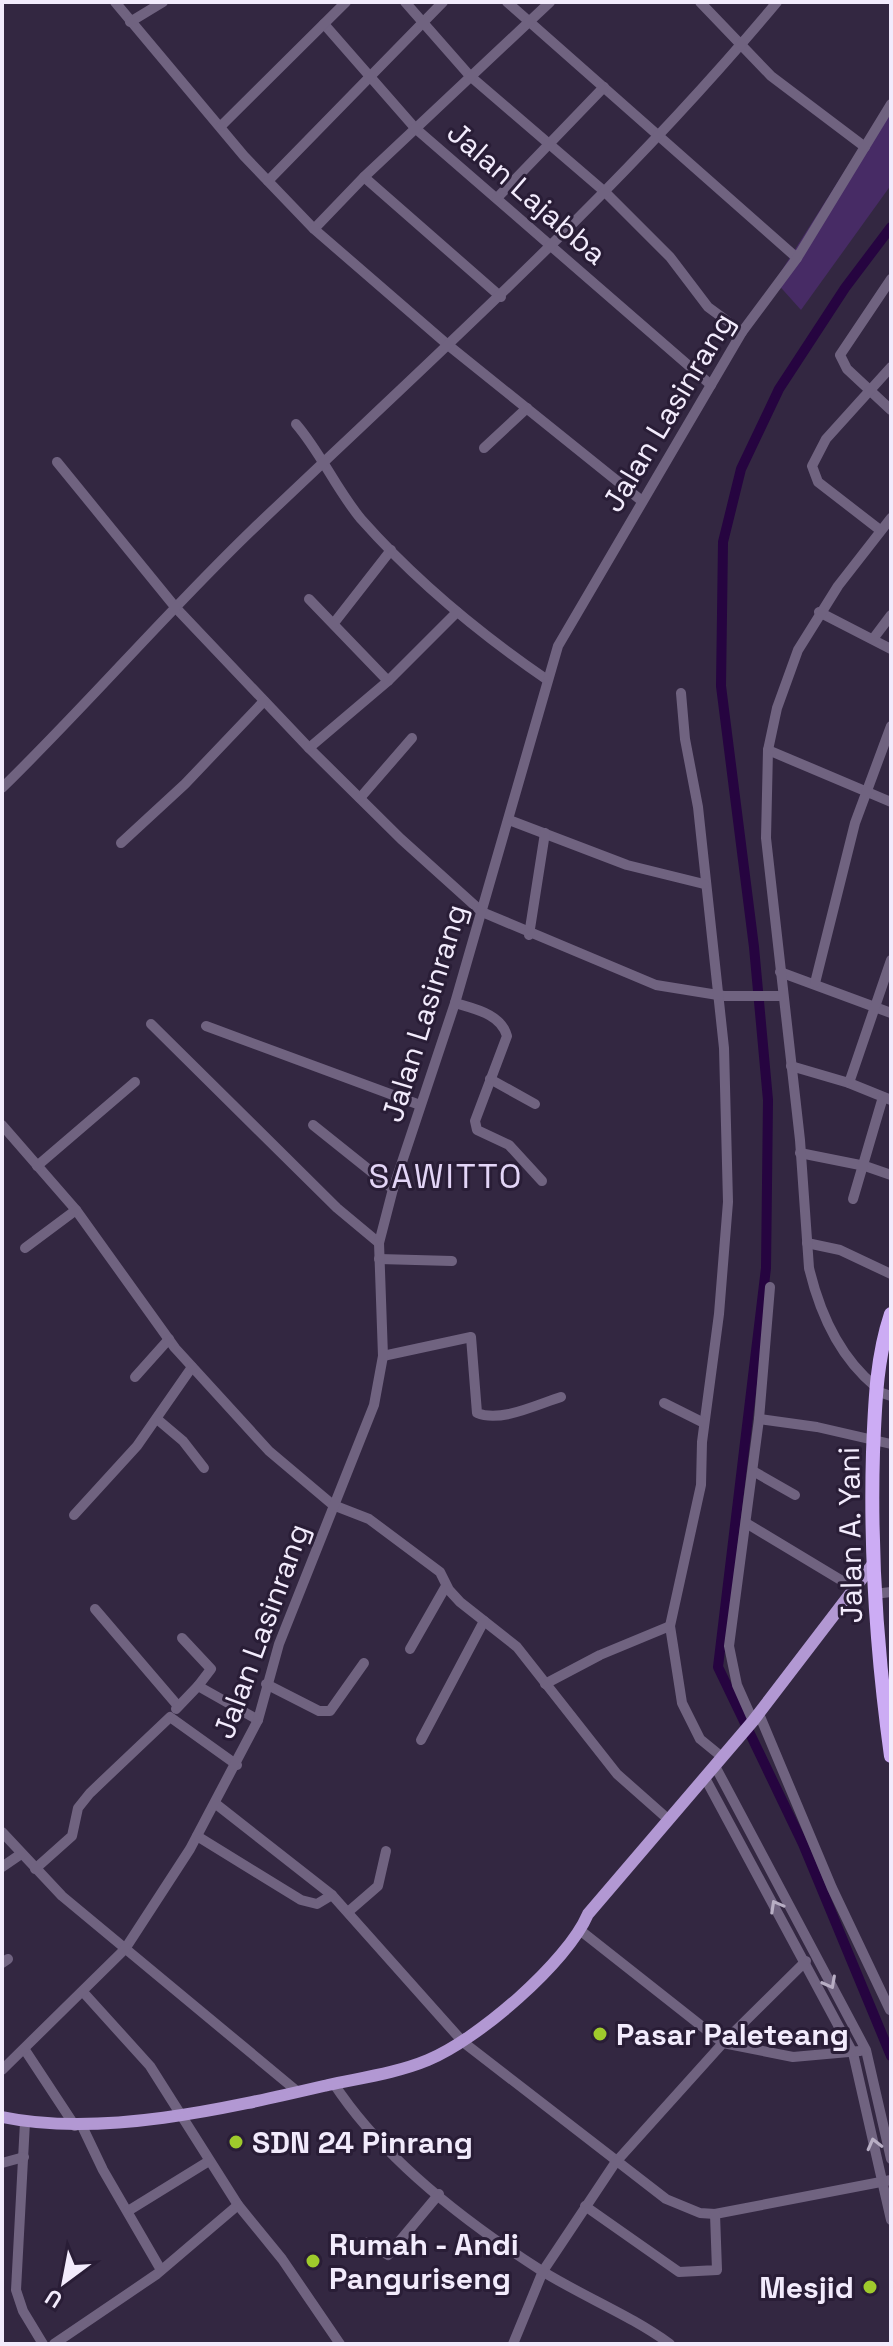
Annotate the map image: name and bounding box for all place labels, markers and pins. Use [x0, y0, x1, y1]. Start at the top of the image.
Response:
place label: Pasar Paleteang [616, 2015, 849, 2054]
marker: Pasar Paleteang [591, 2025, 609, 2043]
place label: SDN 24 Pinrang [252, 2123, 473, 2162]
marker: SDN 24 Pinrang [227, 2133, 245, 2151]
place label: Rumah - Andi Panguriseng [329, 2225, 519, 2298]
marker: Rumah - Andi Panguriseng [304, 2252, 322, 2270]
place label: Mesjid [759, 2268, 854, 2307]
marker: Mesjid [861, 2278, 879, 2296]

